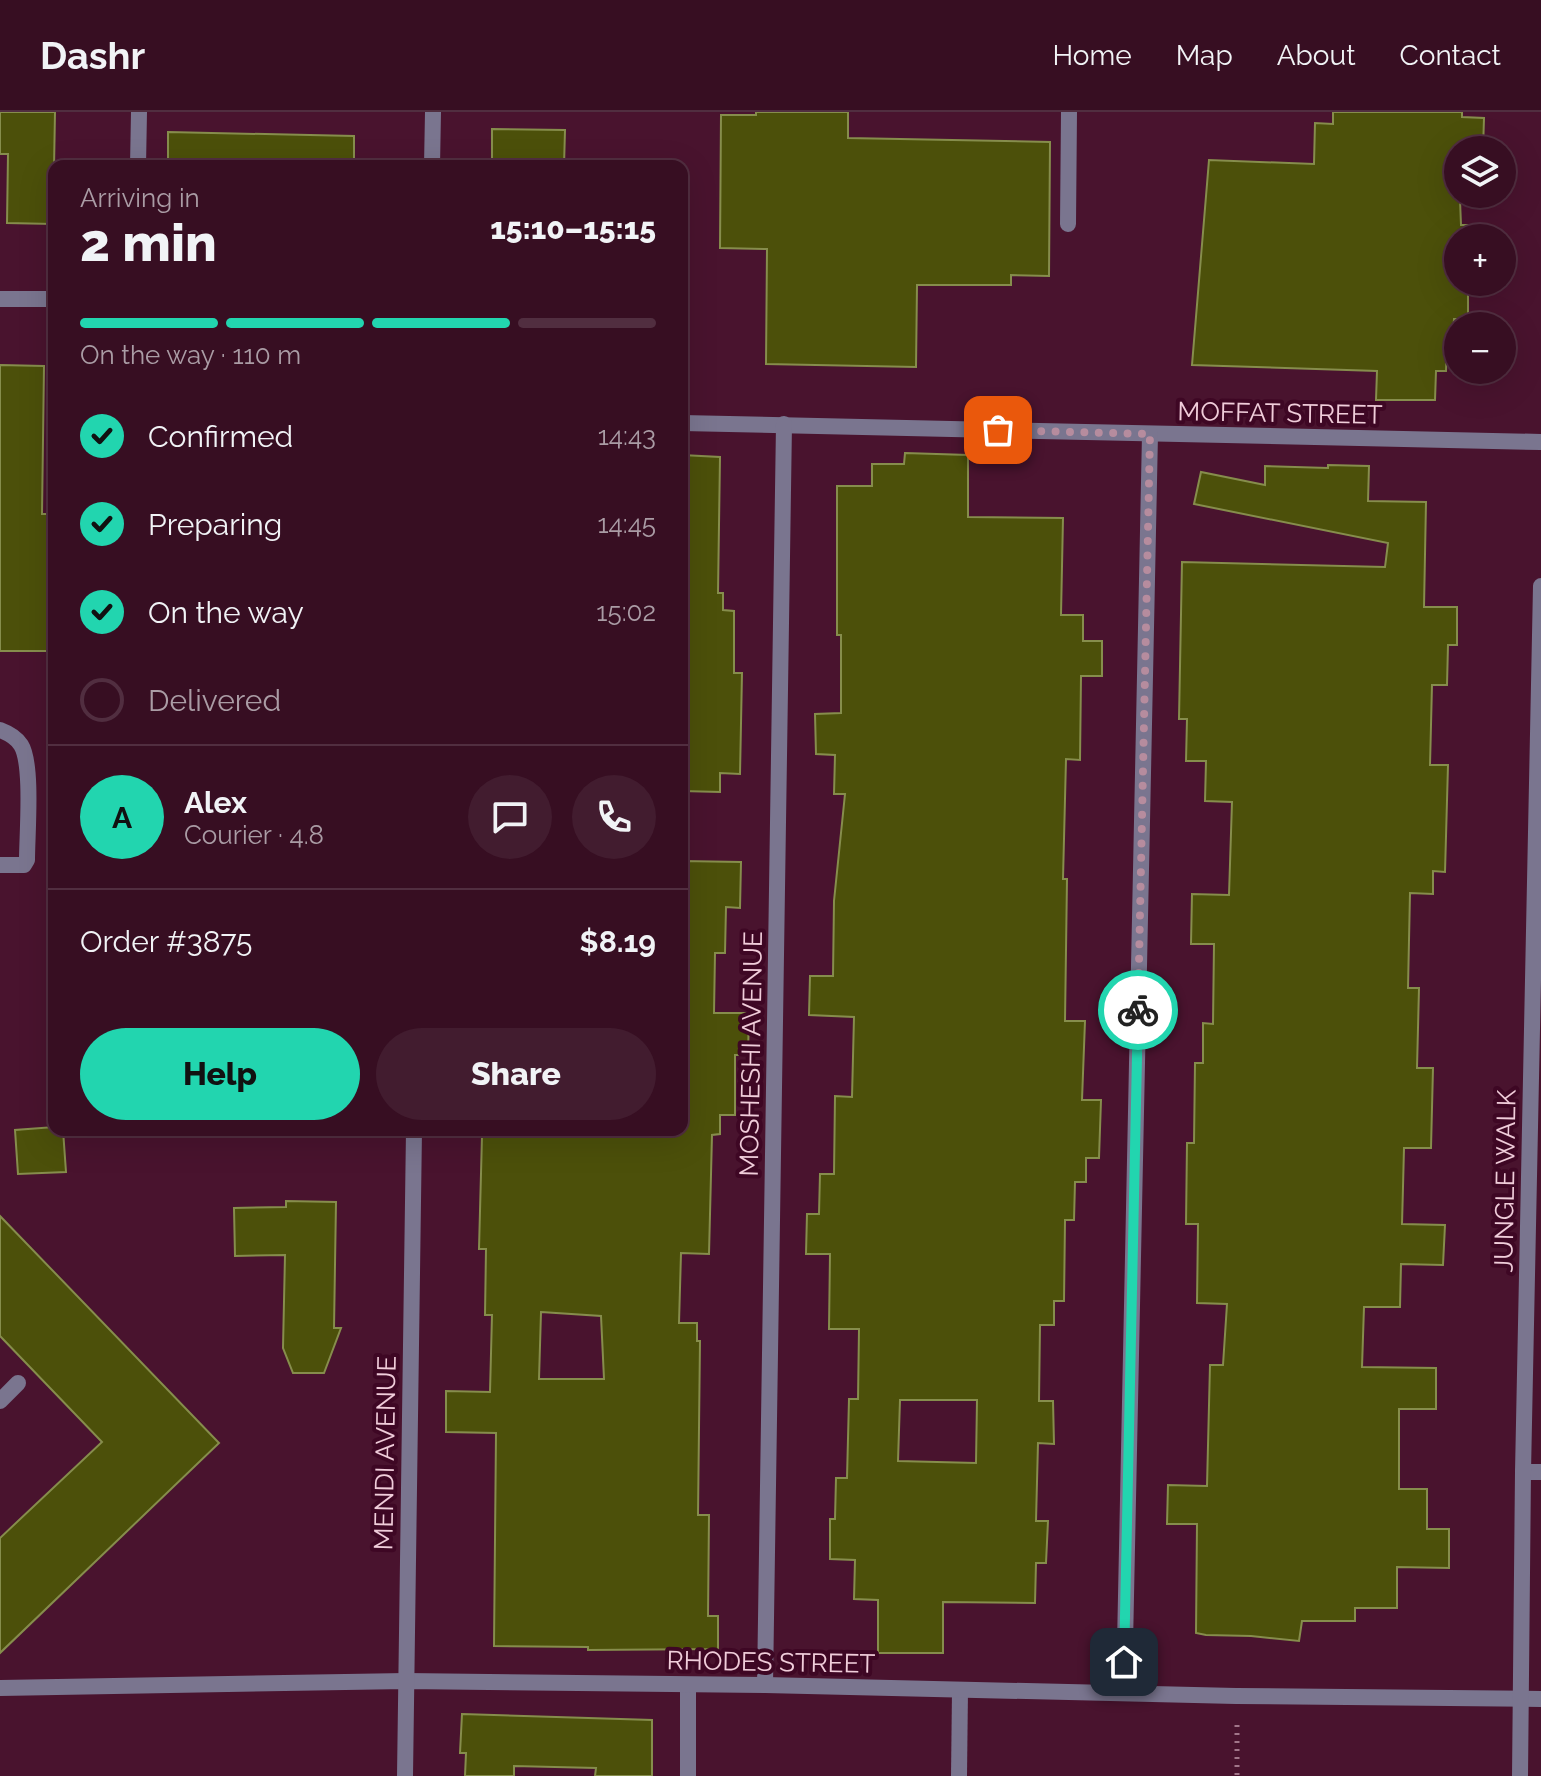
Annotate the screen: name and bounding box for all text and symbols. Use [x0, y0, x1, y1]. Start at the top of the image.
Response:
text: Dashr [40, 33, 145, 78]
text: Home [1052, 39, 1132, 72]
text: Map [1176, 39, 1233, 72]
text: About [1277, 39, 1356, 72]
text: Contact [1400, 39, 1501, 72]
map controls [1444, 136, 1516, 384]
button: layers [1444, 136, 1516, 208]
text: Arriving in [80, 183, 200, 213]
text: 15:10–15:15 [490, 211, 656, 246]
text: 2 min [80, 212, 217, 273]
button: + [1444, 224, 1516, 296]
button: − [1444, 312, 1516, 384]
text: On the way · 110 m [80, 340, 301, 370]
pin [964, 396, 1032, 464]
street label: MOFFAT STREET [1177, 396, 1383, 430]
icon: bag [976, 408, 1020, 452]
icon: check [80, 414, 124, 458]
text: Confirmed [148, 419, 293, 454]
text: 14:43 [598, 421, 656, 451]
icon: check [80, 502, 124, 546]
text: Preparing [148, 507, 282, 542]
text: 14:45 [597, 509, 656, 539]
icon: check [80, 590, 124, 634]
text: On the way [148, 595, 304, 630]
text: 15:02 [596, 597, 656, 627]
text: Delivered [148, 683, 281, 718]
button: chat [468, 775, 552, 859]
button: phone [572, 775, 656, 859]
text: Alex [184, 785, 247, 820]
text: A [112, 800, 132, 835]
text: Courier · 4.8 [184, 820, 324, 850]
text: Order #3875 [80, 924, 252, 959]
text: $8.19 [580, 924, 656, 959]
street label: MOSHESHI AVENUE [734, 931, 768, 1177]
courier [1098, 970, 1178, 1050]
icon: bike [1116, 988, 1160, 1032]
button: Help [80, 1028, 360, 1120]
button: Share [376, 1028, 656, 1120]
street label: JUNGLE WALK [1488, 1089, 1522, 1273]
street label: MENDI AVENUE [368, 1355, 402, 1551]
pin [1090, 1628, 1158, 1696]
icon: home [1102, 1640, 1146, 1684]
street label: RHODES STREET [666, 1645, 876, 1679]

